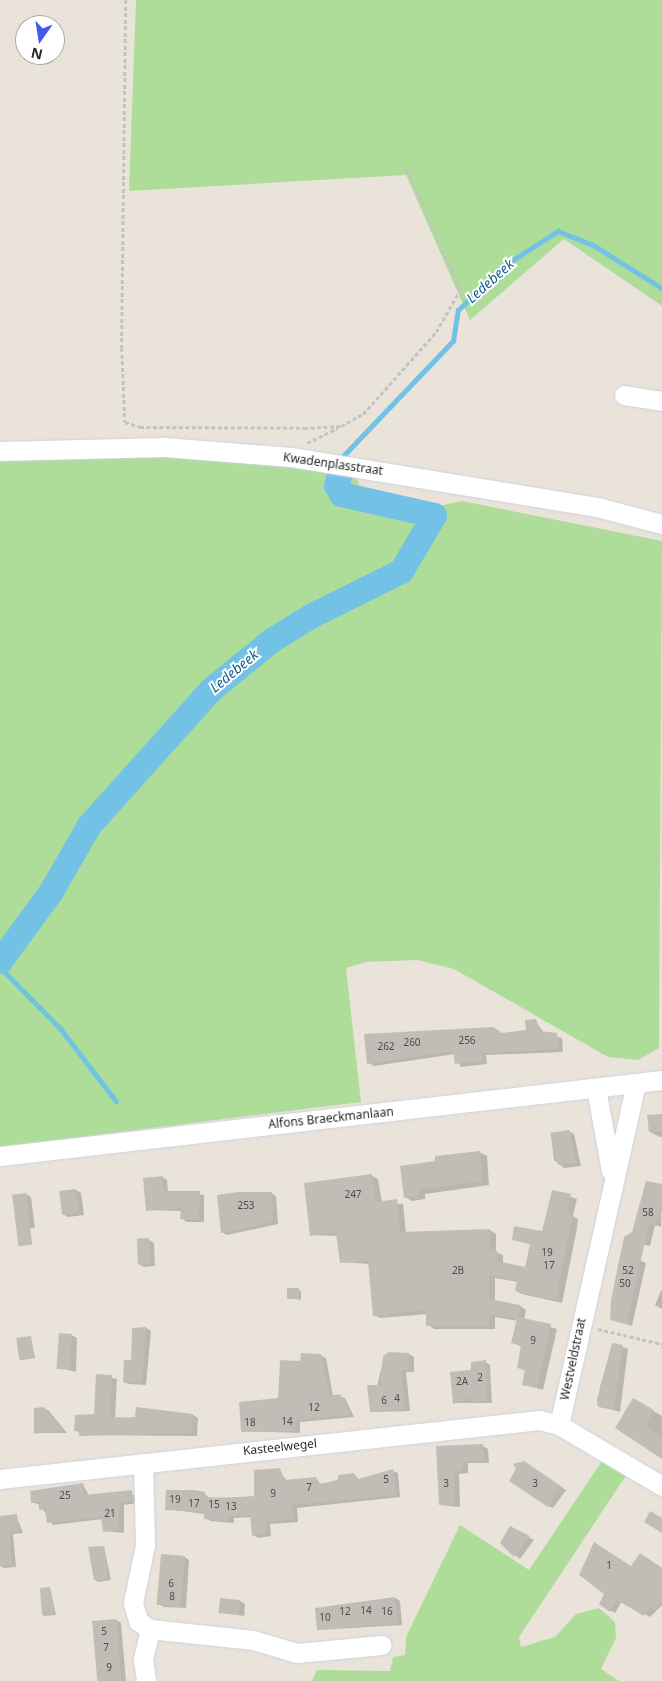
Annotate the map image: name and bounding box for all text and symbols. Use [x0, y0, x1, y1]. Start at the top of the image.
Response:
north arrow [15, 15, 65, 65]
text: N [29, 44, 44, 65]
water label: Ledebeek [463, 255, 517, 307]
street label: Kwadenplasstraat [282, 450, 384, 478]
water label: Ledebeek [206, 646, 262, 696]
house number: 256 [458, 1035, 476, 1047]
house number: 260 [403, 1037, 421, 1049]
house number: 262 [377, 1041, 395, 1053]
street label: Alfons Braeckmanlaan [268, 1104, 394, 1132]
house number: 247 [344, 1189, 362, 1201]
house number: 253 [237, 1200, 255, 1212]
house number: 58 [642, 1207, 654, 1219]
house number: 19 [541, 1247, 553, 1259]
house number: 17 [543, 1260, 555, 1272]
house number: 2B [452, 1265, 464, 1277]
house number: 52 [622, 1265, 634, 1277]
house number: 50 [619, 1278, 631, 1290]
street label: Westveldstraat [557, 1317, 589, 1401]
house number: 9 [530, 1335, 536, 1347]
house number: 2 [477, 1372, 483, 1384]
house number: 2A [456, 1376, 468, 1388]
house number: 4 [394, 1393, 400, 1405]
house number: 6 [381, 1395, 387, 1407]
house number: 12 [308, 1402, 320, 1414]
house number: 14 [281, 1416, 293, 1428]
house number: 18 [244, 1417, 256, 1429]
street label: Kasteelwegel [242, 1436, 318, 1458]
house number: 5 [383, 1474, 389, 1486]
house number: 3 [443, 1478, 449, 1490]
house number: 3 [532, 1478, 538, 1490]
house number: 7 [306, 1482, 312, 1494]
house number: 9 [270, 1488, 276, 1500]
house number: 25 [59, 1490, 71, 1502]
house number: 19 [169, 1494, 181, 1506]
house number: 17 [188, 1498, 200, 1510]
house number: 15 [208, 1499, 220, 1511]
house number: 13 [225, 1501, 237, 1513]
house number: 21 [104, 1508, 116, 1520]
house number: 1 [606, 1560, 612, 1572]
house number: 6 [168, 1578, 174, 1590]
house number: 8 [169, 1591, 175, 1603]
house number: 14 [360, 1605, 372, 1617]
house number: 12 [339, 1606, 351, 1618]
house number: 16 [381, 1606, 393, 1618]
house number: 10 [319, 1612, 331, 1624]
house number: 5 [101, 1626, 107, 1638]
house number: 7 [103, 1642, 109, 1654]
house number: 9 [106, 1662, 112, 1674]

